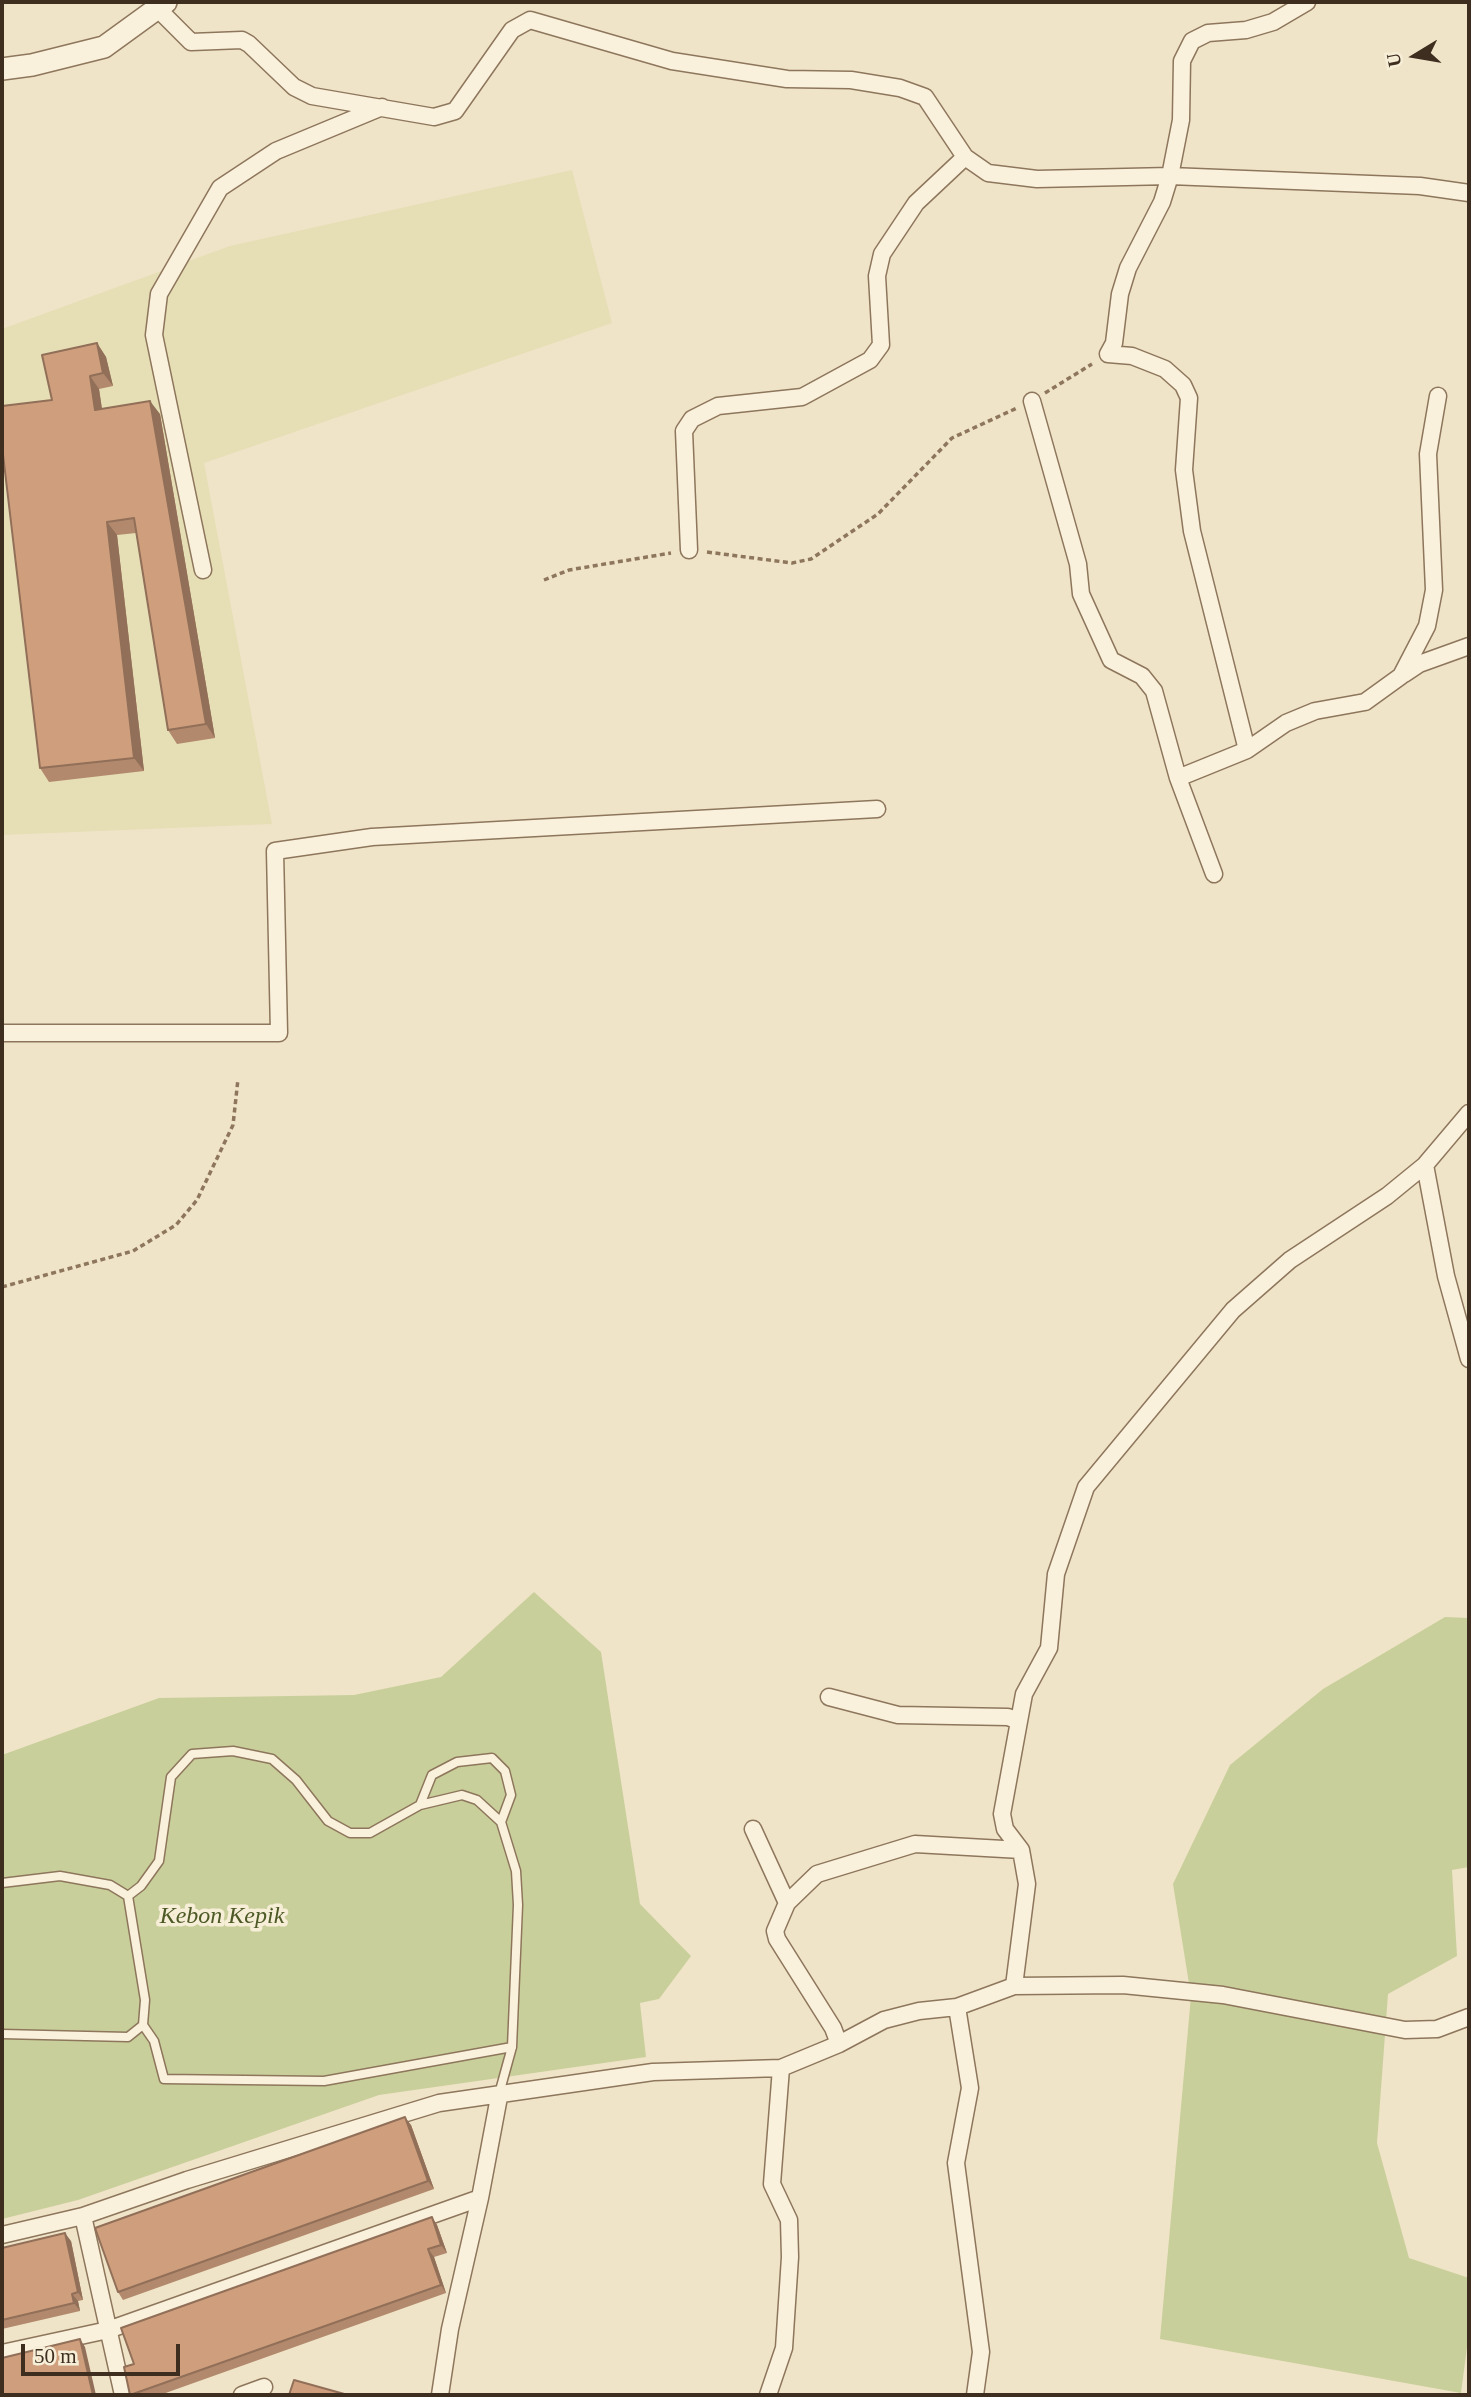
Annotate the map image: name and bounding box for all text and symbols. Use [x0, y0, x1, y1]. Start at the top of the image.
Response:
north arrow [1380, 21, 1450, 91]
text: U [1382, 51, 1406, 69]
park label: Kebon Kepik [160, 1903, 284, 1931]
scale bar [24, 2330, 184, 2374]
text: 50 m [34, 2344, 77, 2368]

